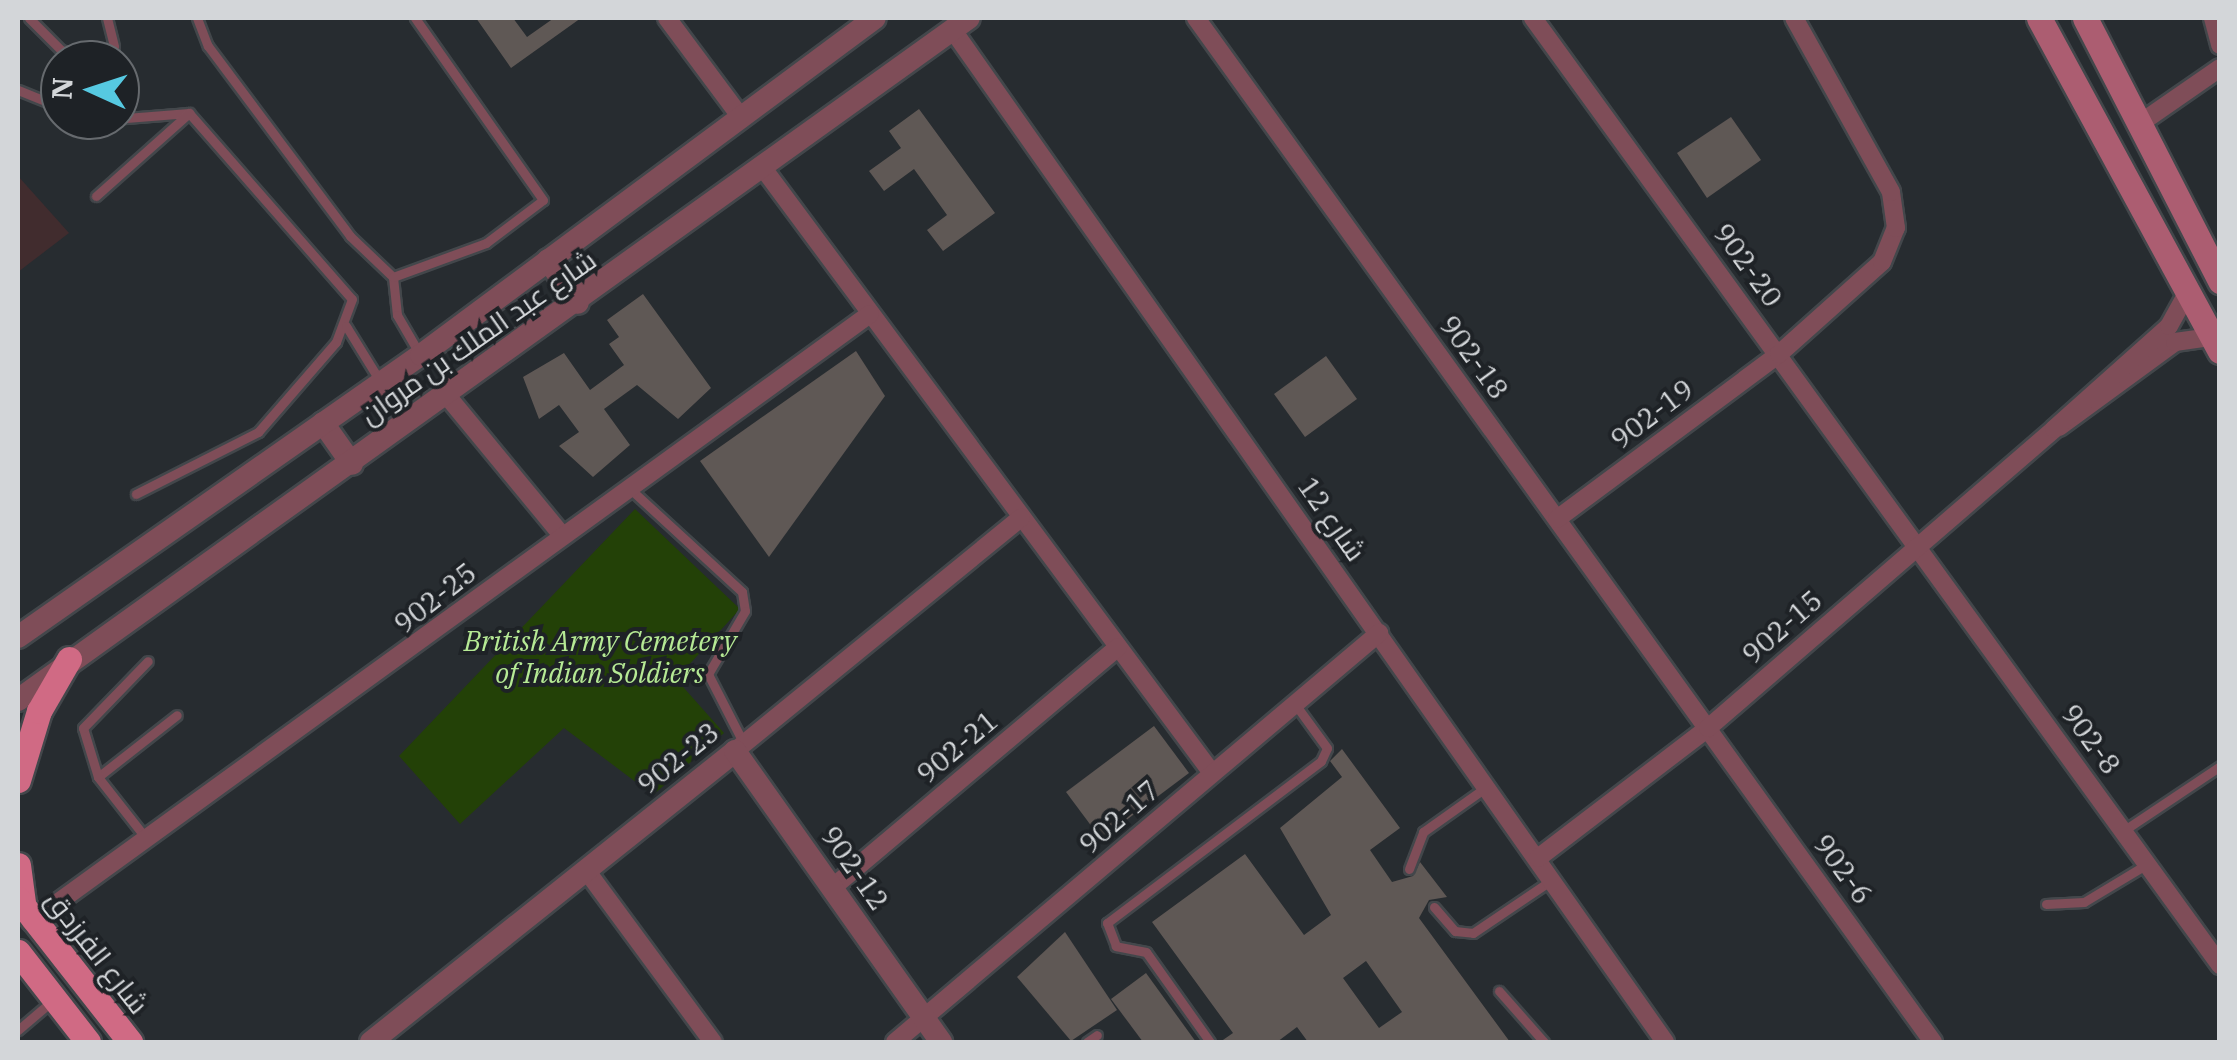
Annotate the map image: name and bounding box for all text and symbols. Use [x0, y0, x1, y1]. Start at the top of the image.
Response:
north arrow [40, 40, 140, 140]
text: N [42, 76, 81, 101]
street label: 902-20 [1706, 217, 1790, 313]
street label: شارع عبد الملك بن مروان [353, 243, 603, 431]
street label: 902-18 [1432, 309, 1516, 405]
street label: 902-19 [1604, 372, 1700, 456]
street label: شارع 12 [1291, 471, 1373, 567]
street label: 902-25 [387, 556, 483, 640]
street label: 902-15 [1735, 583, 1829, 671]
park label: British Army Cemetery of Indian Soldiers [464, 624, 736, 690]
street label: 902-8 [2054, 697, 2128, 781]
street label: 902-21 [910, 704, 1004, 790]
street label: 902-23 [631, 715, 725, 801]
street label: 902-17 [1072, 773, 1166, 861]
street label: 902-12 [814, 819, 896, 917]
street label: 902-6 [1806, 827, 1880, 911]
street label: شارع الفرزدق [38, 884, 156, 1020]

